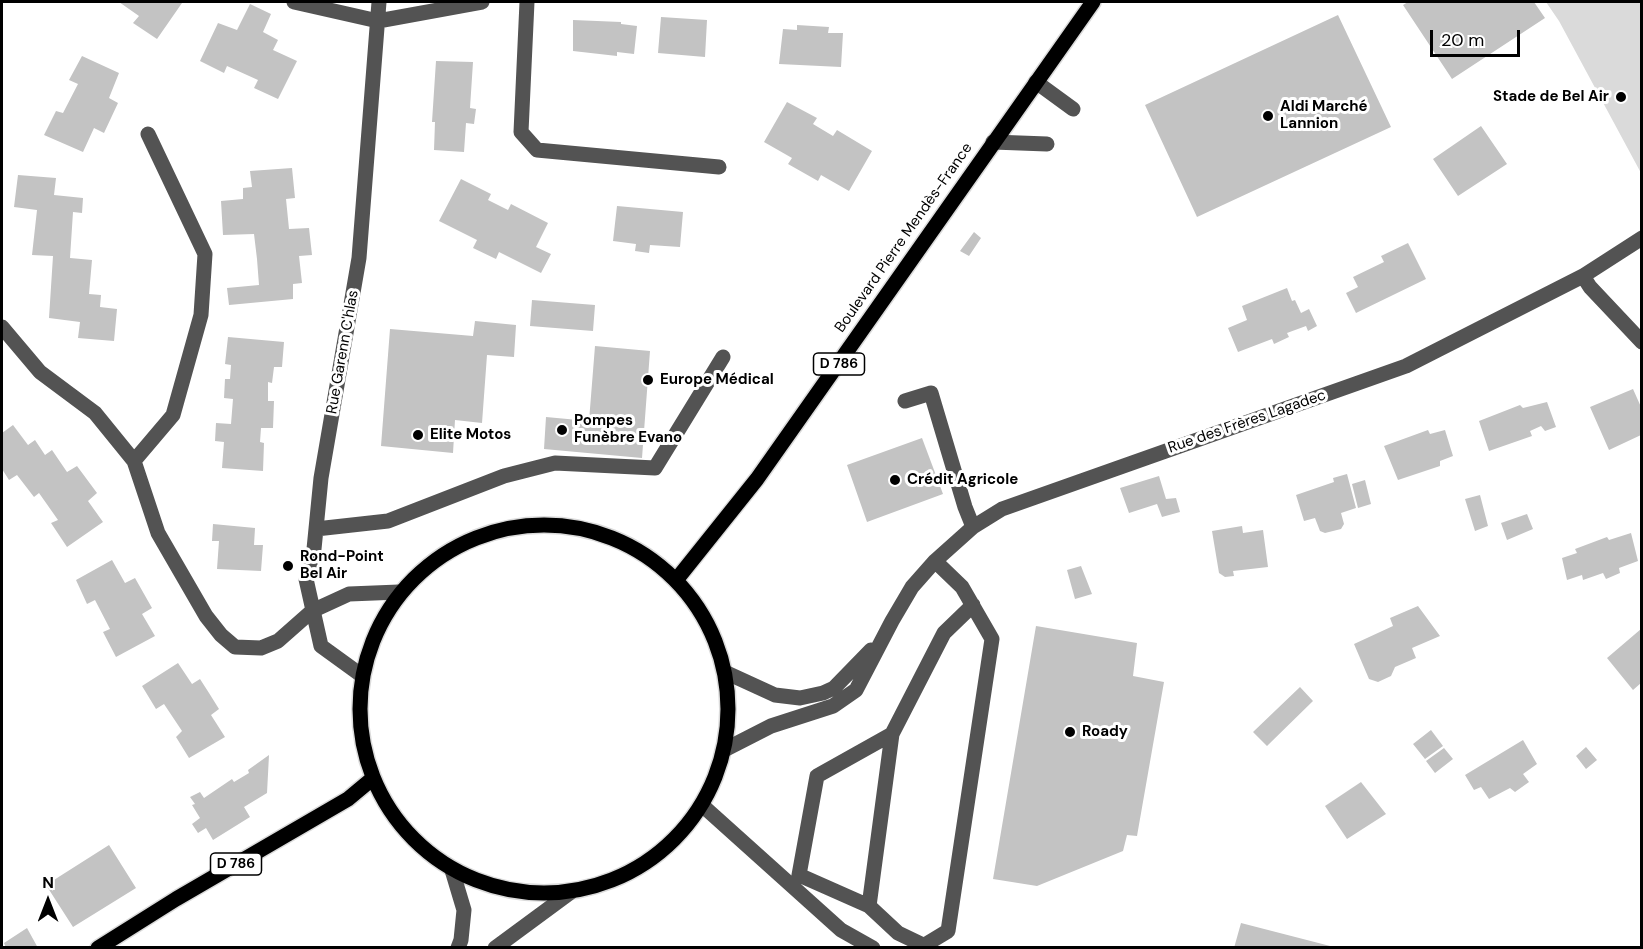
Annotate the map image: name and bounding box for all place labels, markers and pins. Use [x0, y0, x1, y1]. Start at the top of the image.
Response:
place label: Stade de Bel Air [1493, 88, 1609, 106]
marker: Stade de Bel Air [1614, 90, 1628, 104]
place label: Aldi Marché Lannion [1280, 98, 1368, 133]
marker: Aldi Marché Lannion [1261, 109, 1275, 123]
place label: Europe Médical [660, 371, 774, 389]
marker: Europe Médical [641, 373, 655, 387]
place label: Pompes Funèbre Evano [574, 412, 682, 447]
marker: Pompes Funèbre Evano [555, 423, 569, 437]
place label: Elite Motos [430, 426, 511, 444]
marker: Elite Motos [411, 428, 425, 442]
place label: Crédit Agricole [907, 471, 1018, 489]
marker: Crédit Agricole [888, 473, 902, 487]
place label: Rond-Point Bel Air [300, 548, 384, 583]
marker: Rond-Point Bel Air [281, 559, 295, 573]
place label: Roady [1082, 723, 1128, 741]
marker: Roady [1063, 725, 1077, 739]

